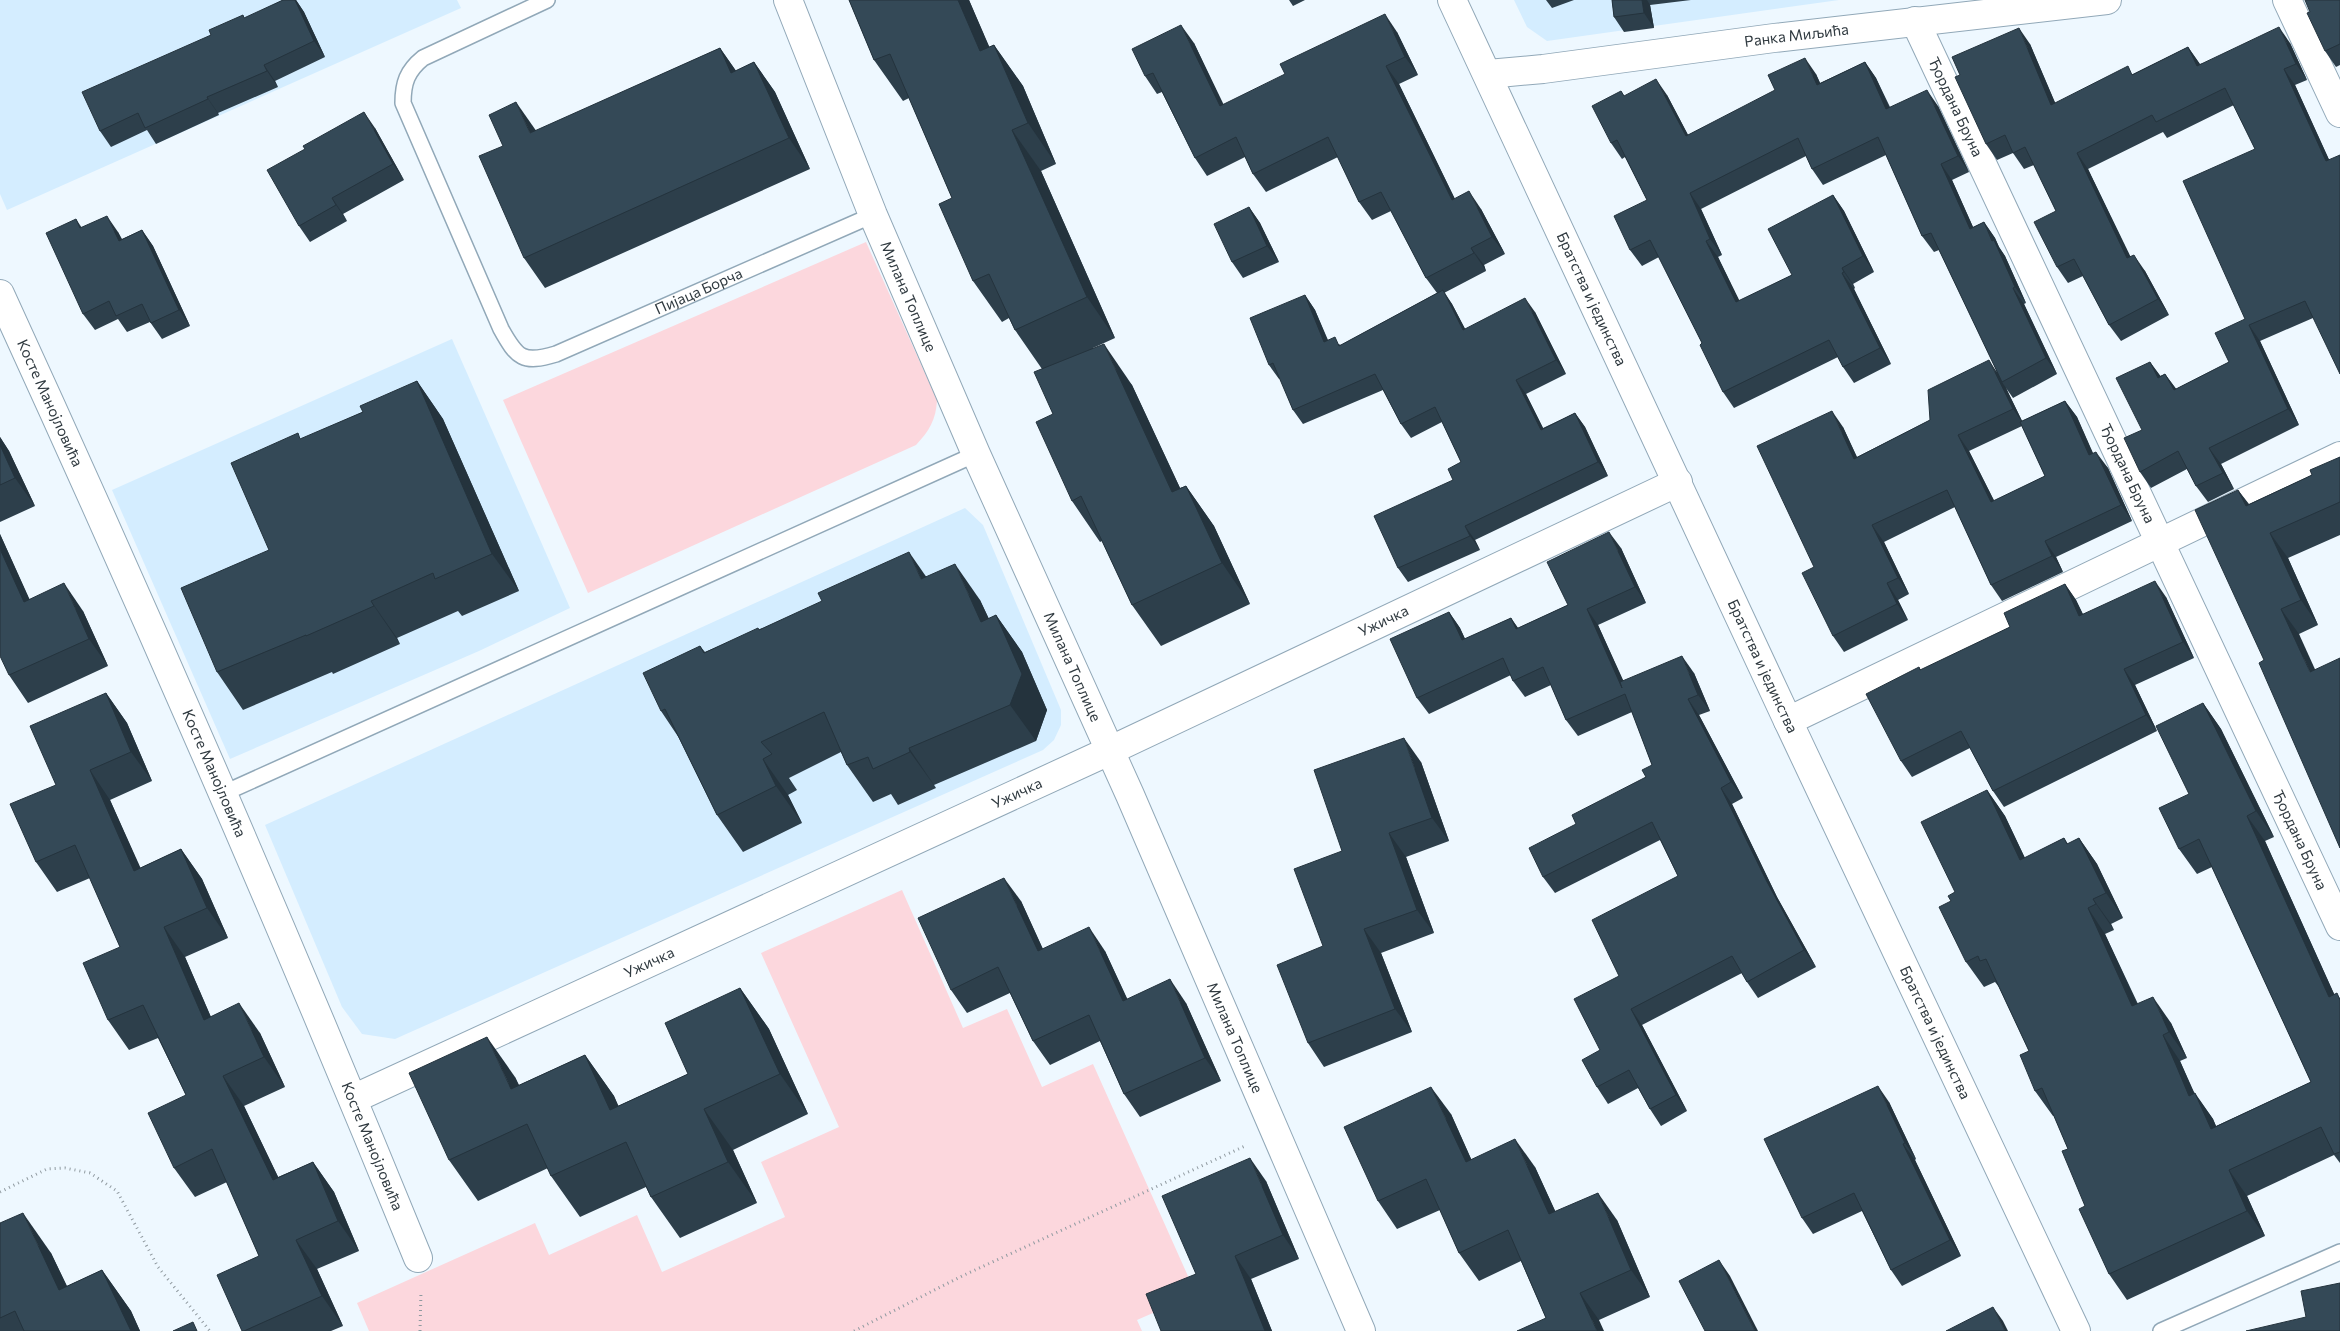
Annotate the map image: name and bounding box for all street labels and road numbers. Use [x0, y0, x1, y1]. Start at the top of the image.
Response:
street label: Ранка Миљића [1743, 20, 1850, 50]
street label: Ђордана Бруна [1925, 54, 1987, 159]
street label: Братства и јединства [1553, 229, 1631, 368]
street label: Милана Топлице [877, 238, 941, 354]
street label: Пијаца Борча [652, 263, 745, 318]
street label: Косте Манојловића [14, 336, 87, 469]
street label: Ђордана Бруна [2097, 420, 2160, 526]
street label: Братства и јединства [1724, 596, 1802, 736]
street label: Ужичка [1355, 601, 1411, 640]
street label: Милана Топлице [1040, 609, 1106, 724]
street label: Косте Манојловића [179, 706, 251, 840]
street label: Ужичка [989, 773, 1045, 812]
street label: Ђордана Бруна [2269, 787, 2332, 892]
street label: Ужичка [621, 942, 677, 981]
street label: Братства и јединства [1897, 963, 1975, 1102]
street label: Милана Топлице [1204, 979, 1267, 1095]
street label: Косте Манојловића [338, 1079, 408, 1213]

